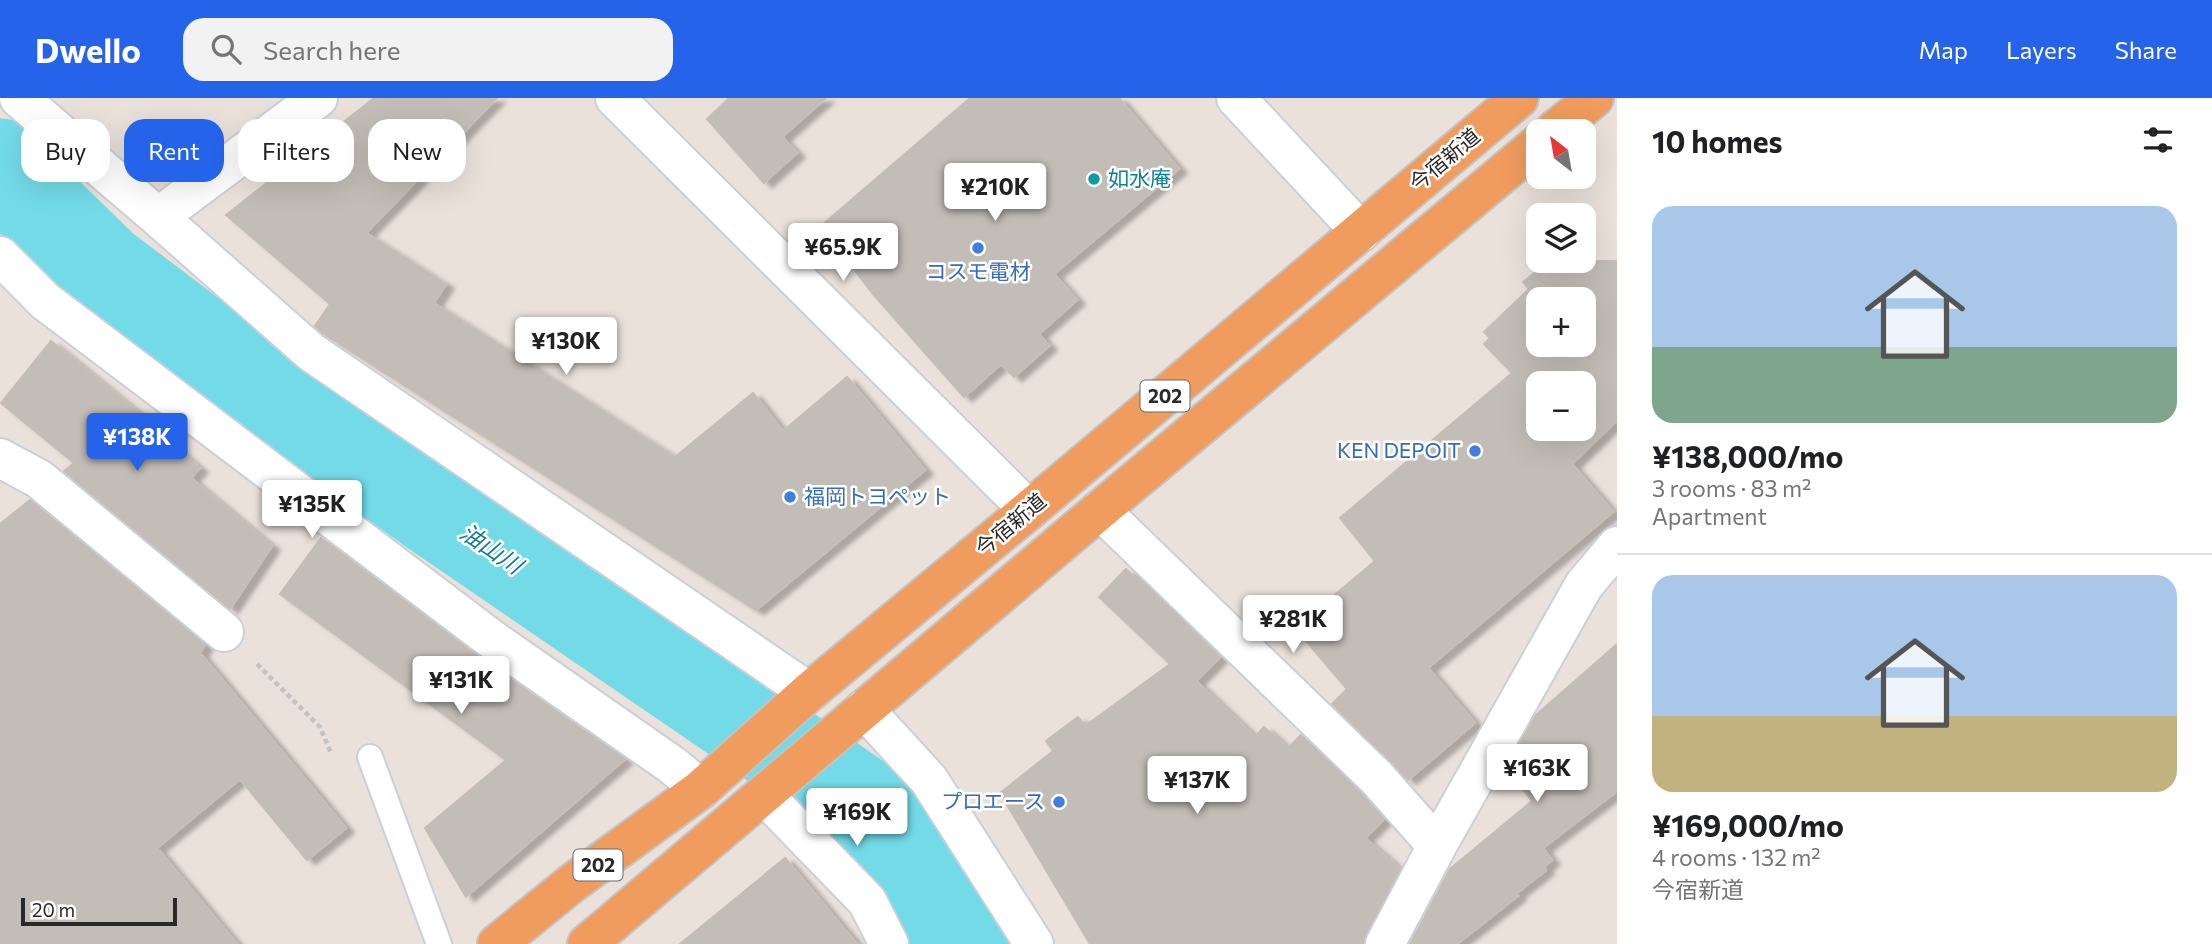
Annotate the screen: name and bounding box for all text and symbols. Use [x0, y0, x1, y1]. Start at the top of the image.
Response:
search box [183, 18, 673, 81]
text: Dwello [35, 29, 141, 70]
icon: search [207, 30, 245, 68]
text: Search here [263, 34, 401, 65]
text: Map [1919, 35, 1968, 64]
text: Layers [2006, 35, 2077, 64]
text: Share [2115, 35, 2177, 64]
chip: Buy [21, 119, 110, 182]
chip: Rent [124, 119, 224, 182]
chip: Filters [238, 119, 354, 182]
chip: New [368, 119, 466, 182]
north arrow [1526, 119, 1596, 189]
map controls [1526, 119, 1596, 441]
icon: filters [2139, 121, 2177, 159]
street label: 今宿新道 [1404, 122, 1484, 195]
text: 10 homes [1652, 122, 1782, 159]
pin: ¥210K [946, 164, 1044, 223]
place label: 如水庵 [1108, 165, 1171, 190]
marker: 如水庵 [1086, 171, 1102, 187]
text: ¥210K [960, 172, 1030, 200]
button: layers [1526, 203, 1596, 273]
pin: ¥65.9K [786, 223, 900, 283]
text: ¥65.9K [804, 232, 882, 260]
marker: コスモ電材 [970, 240, 986, 256]
icon: home [1852, 251, 1978, 377]
place label: コスモ電材 [926, 258, 1031, 283]
button: + [1526, 287, 1596, 357]
pin: ¥130K [517, 317, 615, 377]
text: ¥130K [531, 326, 601, 354]
button: − [1526, 371, 1596, 441]
road number: 202 [1140, 380, 1190, 412]
pin: ¥138K [88, 414, 186, 473]
text: ¥138K [103, 422, 171, 450]
place label: KEN DEPOIT [1337, 437, 1461, 462]
text: ¥138,000/mo [1652, 437, 1843, 474]
marker: KEN DEPOIT [1467, 443, 1483, 459]
text: 3 rooms · 83 m² [1652, 474, 1811, 502]
pin: ¥135K [263, 480, 361, 540]
place label: 福岡トヨペット [804, 483, 951, 508]
street label: 今宿新道 [970, 487, 1050, 560]
text: ¥135K [278, 489, 346, 517]
marker: 福岡トヨペット [782, 489, 798, 505]
text: Apartment [1652, 502, 1767, 530]
water label: 油山川 [455, 517, 530, 581]
pin: ¥281K [1244, 596, 1342, 655]
text: ¥281K [1259, 604, 1327, 632]
icon: home [1852, 620, 1978, 746]
pin: ¥131K [412, 656, 510, 716]
text: ¥131K [429, 665, 494, 693]
pin: ¥163K [1488, 744, 1586, 804]
text: ¥163K [1503, 753, 1571, 781]
pin: ¥137K [1148, 756, 1246, 816]
text: ¥137K [1163, 765, 1231, 793]
pin: ¥169K [808, 788, 906, 848]
place label: プロエース [941, 788, 1045, 813]
marker: プロエース [1051, 794, 1067, 810]
text: ¥169K [822, 797, 892, 825]
text: ¥169,000/mo [1652, 806, 1844, 843]
text: 4 rooms · 132 m² [1652, 843, 1821, 871]
road number: 202 [574, 850, 622, 880]
text: 今宿新道 [1652, 875, 1744, 903]
scale bar [21, 895, 177, 927]
text: 20 m [32, 898, 75, 921]

